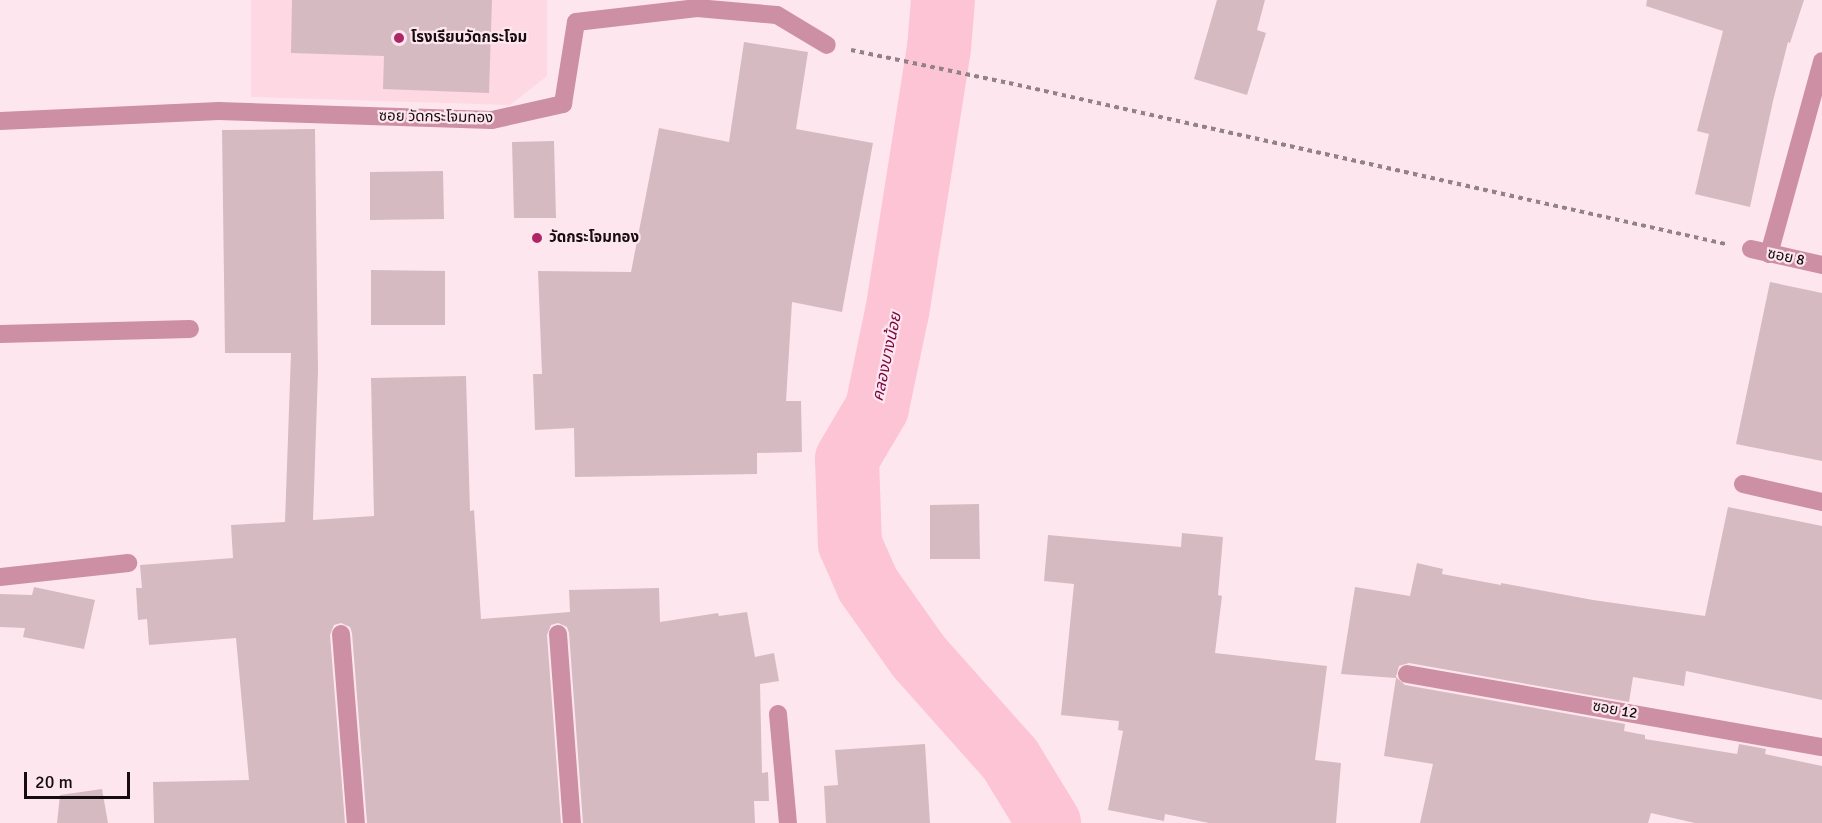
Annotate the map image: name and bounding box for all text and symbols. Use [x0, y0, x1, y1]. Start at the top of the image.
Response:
place label: โรงเรียนวัดกระโจม [411, 29, 527, 47]
marker: โรงเรียนวัดกระโจม [392, 31, 406, 45]
street label: ซอย วัดกระโจมทอง [379, 107, 493, 127]
place label: วัดกระโจมทอง [549, 229, 639, 247]
marker: วัดกระโจมทอง [530, 231, 544, 245]
street label: ซอย 8 [1766, 244, 1806, 270]
water label: คลองบางน้อย [868, 311, 906, 403]
street label: ซอย 12 [1591, 697, 1639, 723]
scale bar [27, 760, 134, 798]
text: 20 m [35, 771, 73, 793]

